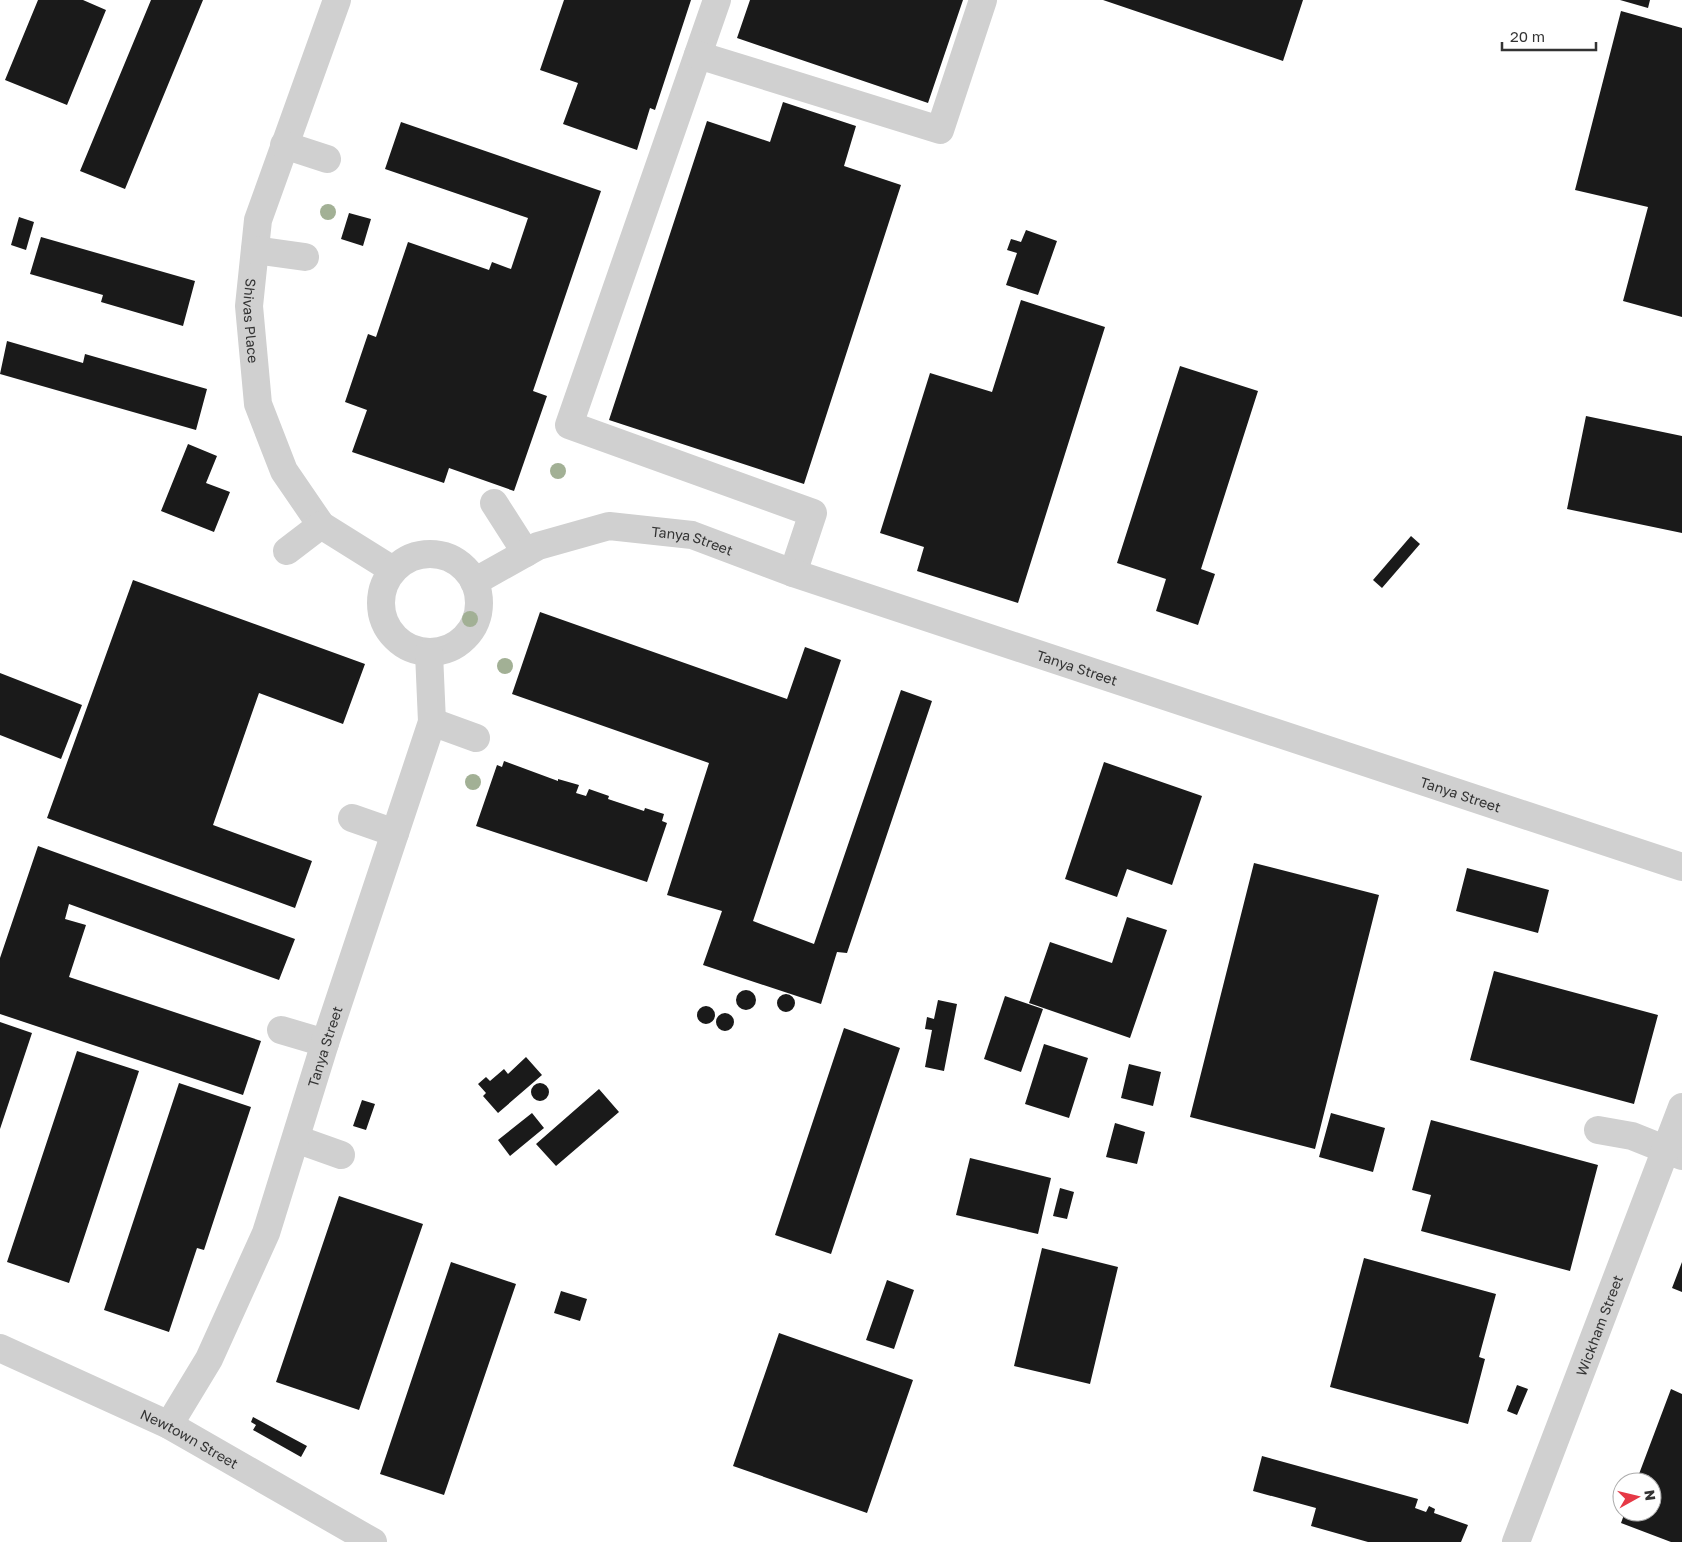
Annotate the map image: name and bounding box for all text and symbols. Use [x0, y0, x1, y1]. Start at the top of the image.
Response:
scale bar [1502, 20, 1596, 52]
text: 20 m [1510, 27, 1545, 45]
street label: Shivas Place [240, 278, 263, 364]
street label: Tanya Street [651, 522, 736, 558]
street label: Tanya Street [1035, 646, 1120, 688]
street label: Tanya Street [1418, 773, 1503, 815]
street label: Tanya Street [303, 1004, 345, 1089]
street label: Wickham Street [1572, 1272, 1626, 1378]
street label: Newtown Street [138, 1405, 242, 1472]
north arrow [1612, 1472, 1662, 1522]
text: N [1641, 1489, 1660, 1502]

